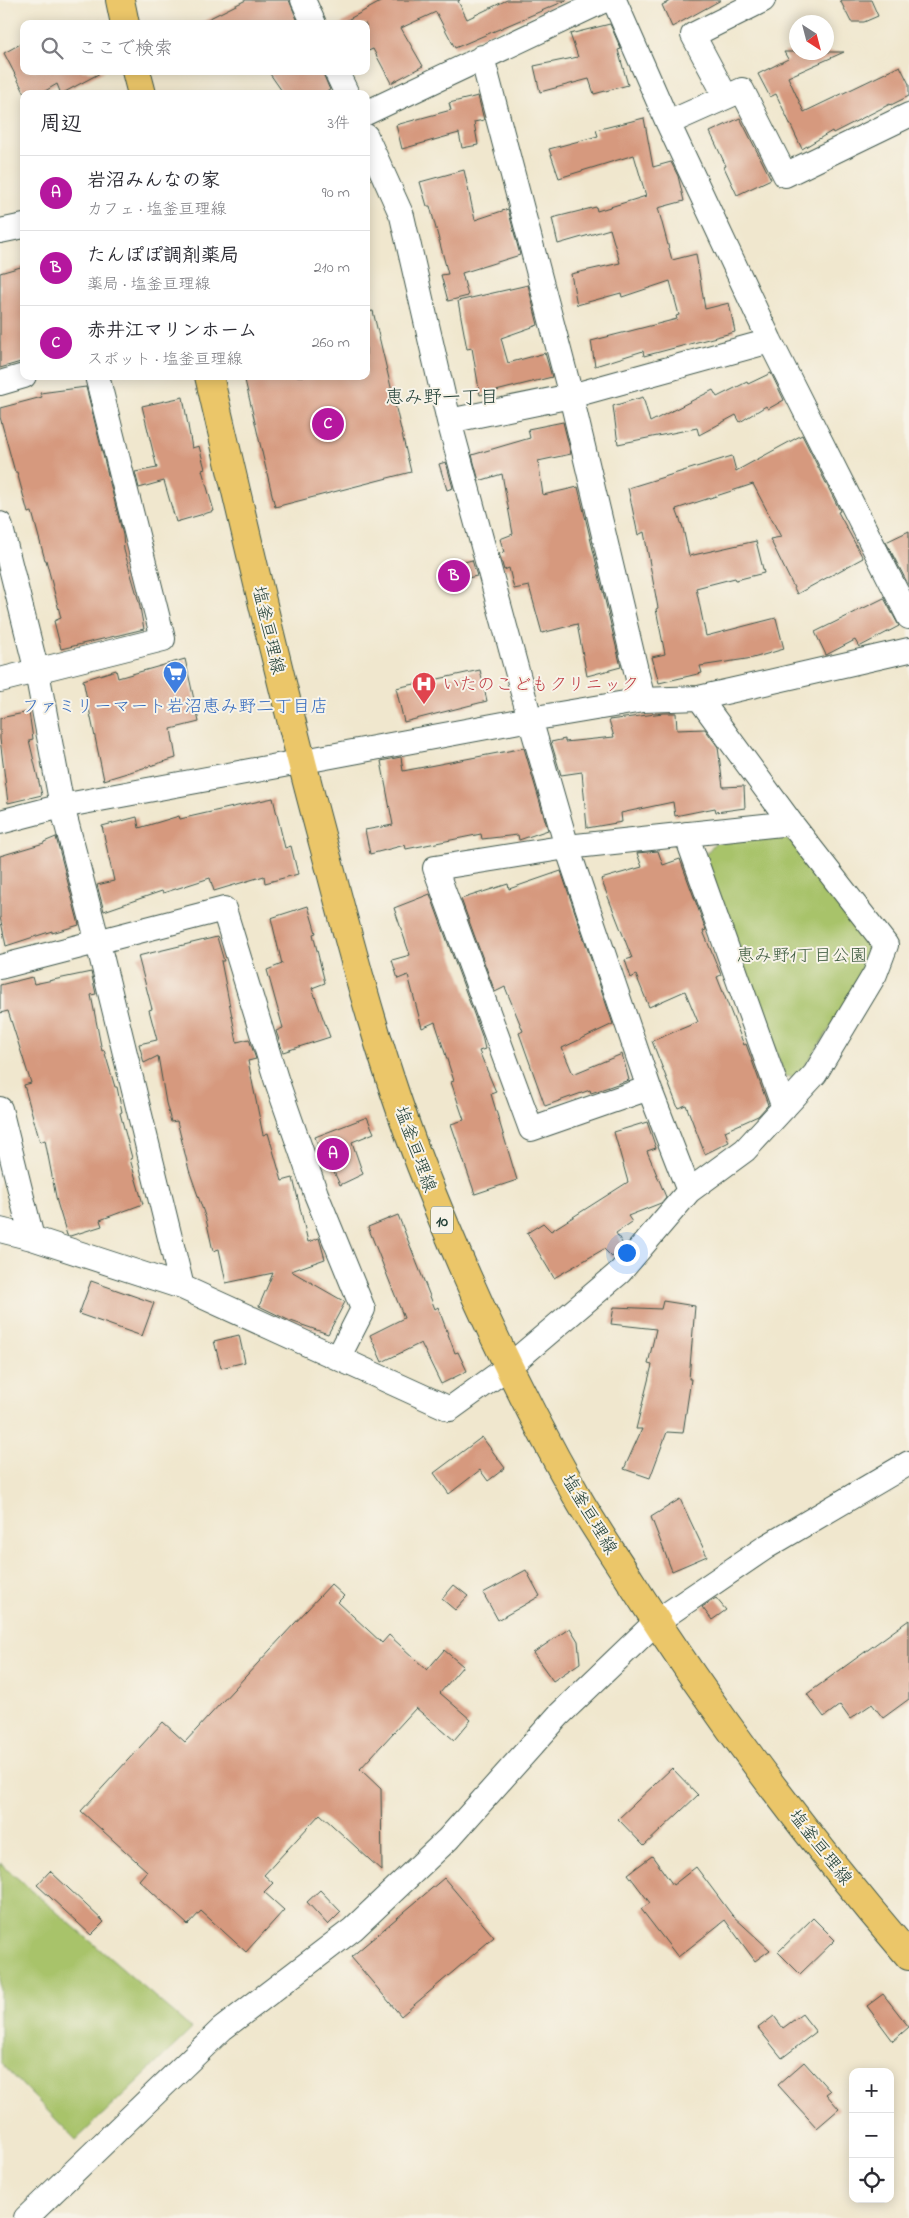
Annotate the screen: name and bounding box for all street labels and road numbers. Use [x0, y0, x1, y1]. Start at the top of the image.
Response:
street label: 塩釜亘理線 [244, 584, 290, 677]
street label: 塩釜亘理線 [387, 1103, 442, 1196]
road number: 10 [431, 1206, 453, 1234]
street label: 塩釜亘理線 [554, 1470, 623, 1560]
street label: 塩釜亘理線 [781, 1805, 857, 1892]

